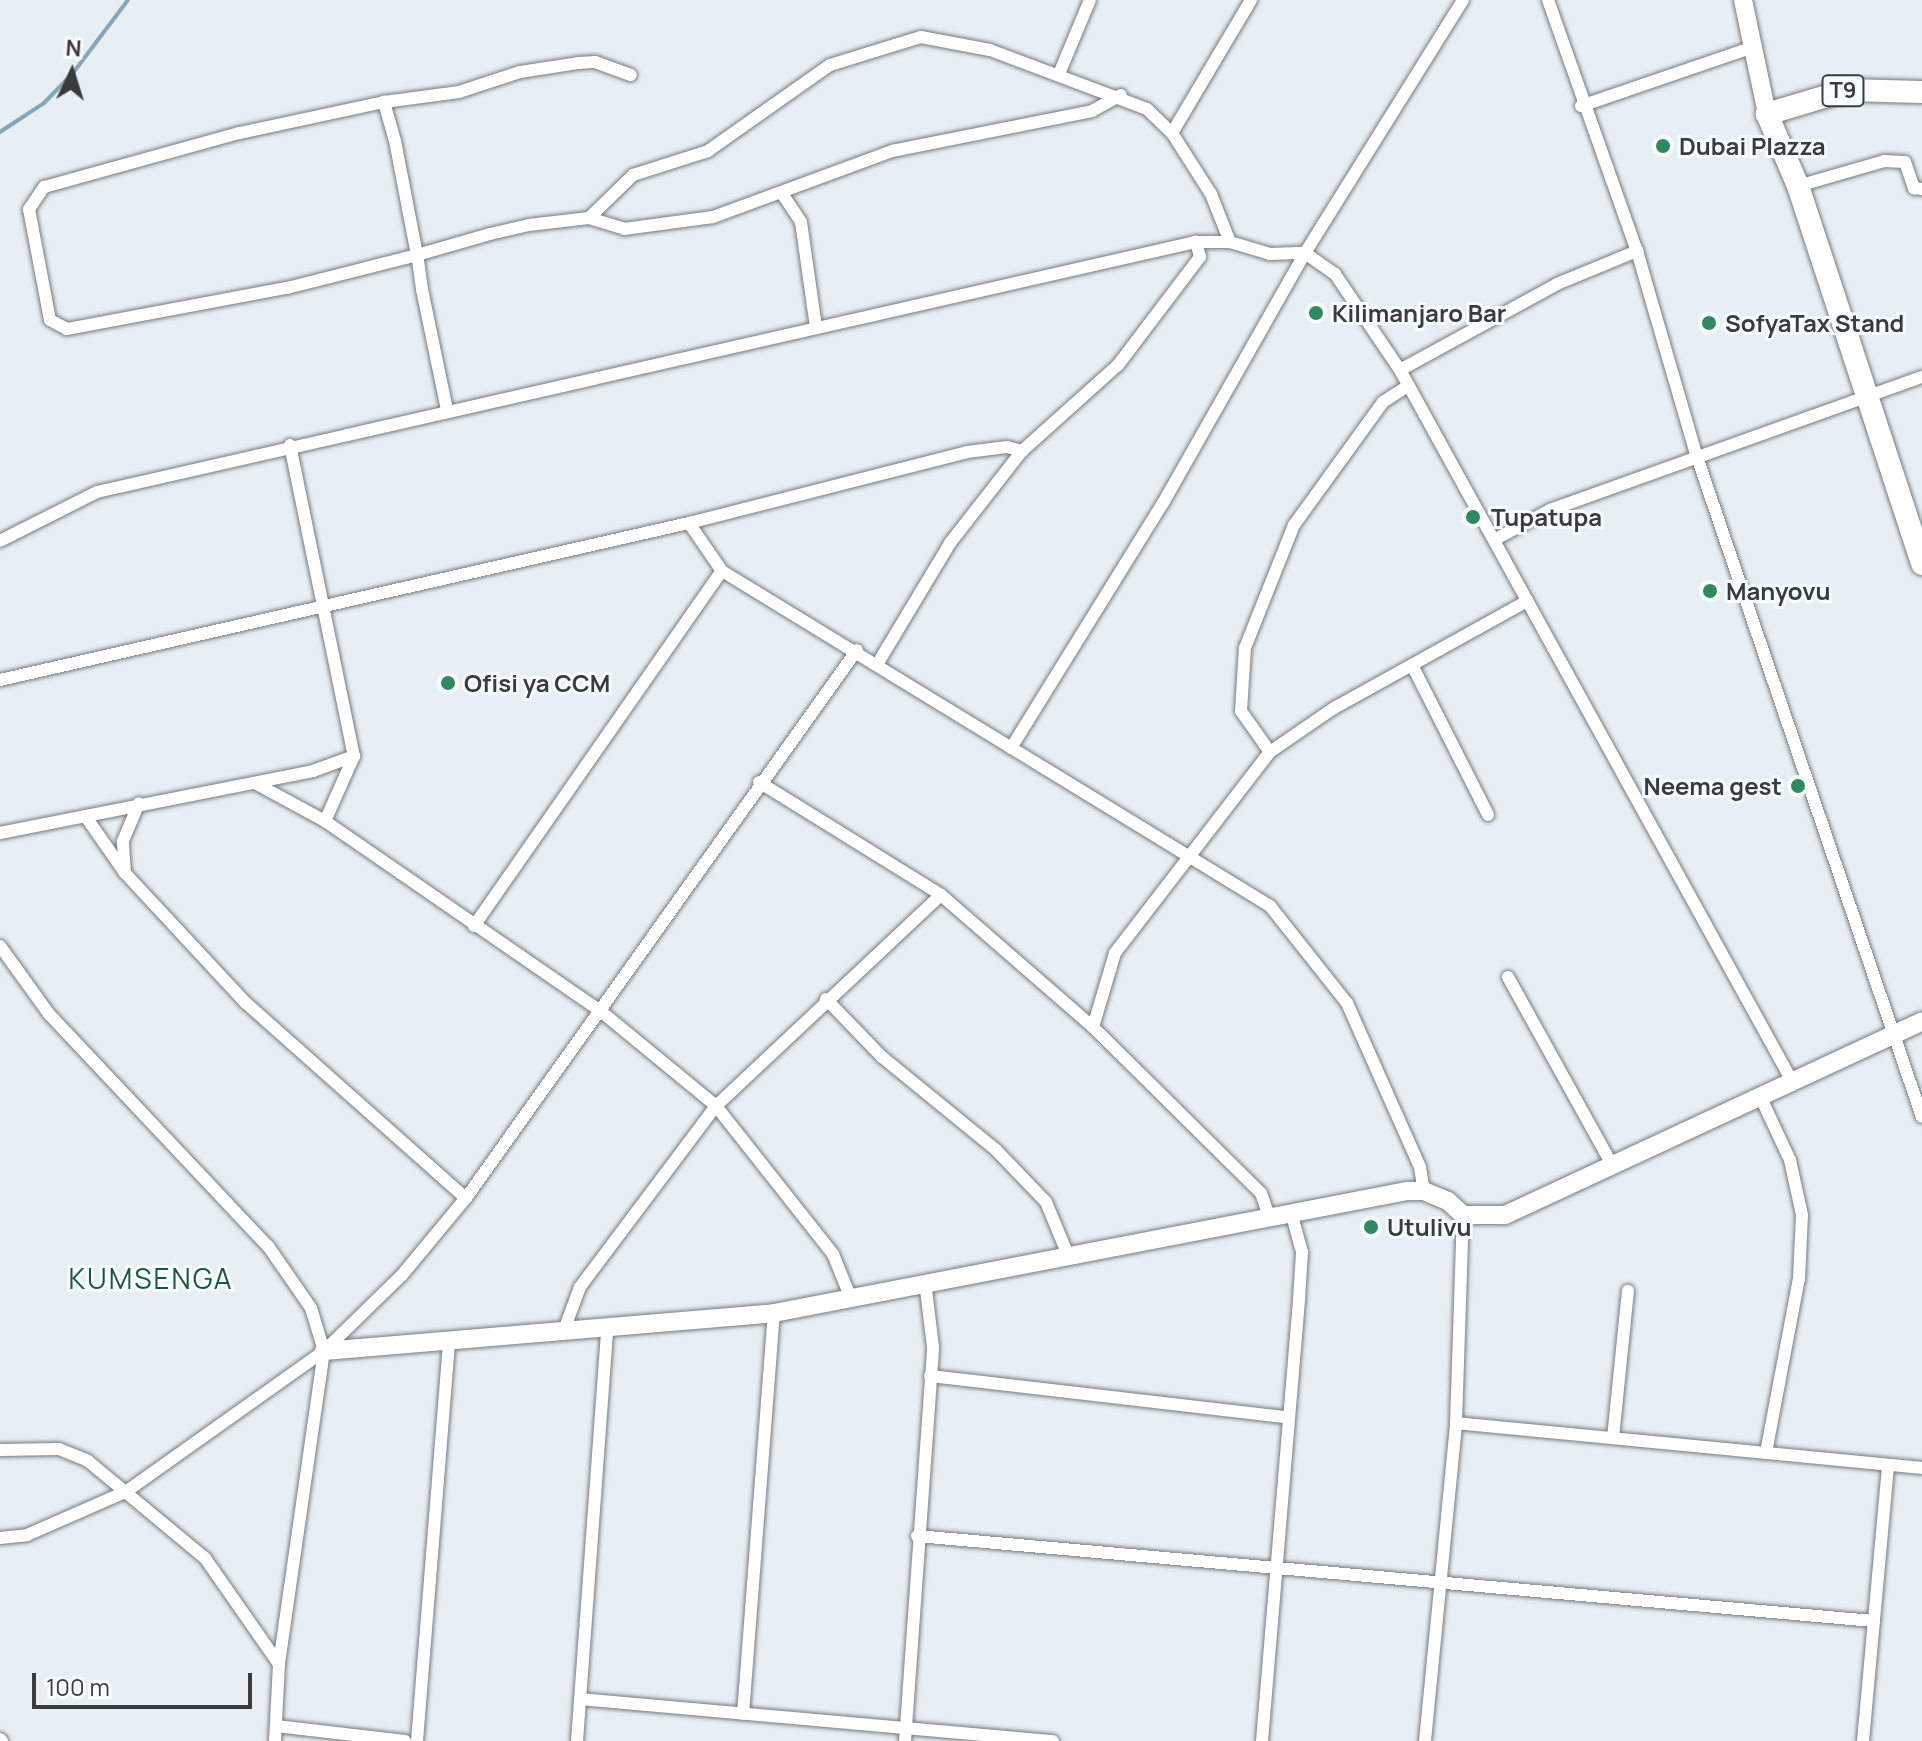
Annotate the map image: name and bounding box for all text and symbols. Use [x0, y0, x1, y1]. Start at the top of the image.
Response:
north arrow [32, 32, 112, 112]
text: N [65, 33, 83, 64]
road number: T9 [1821, 73, 1865, 109]
place label: Dubai Plazza [1679, 132, 1826, 160]
marker: Dubai Plazza [1654, 137, 1672, 155]
place label: Kilimanjaro Bar [1332, 299, 1506, 327]
marker: Kilimanjaro Bar [1307, 304, 1325, 322]
place label: SofyaTax Stand [1725, 309, 1904, 337]
marker: SofyaTax Stand [1700, 314, 1718, 332]
place label: Tupatupa [1491, 503, 1602, 531]
marker: Tupatupa [1462, 506, 1484, 528]
place label: Manyovu [1726, 577, 1830, 605]
marker: Manyovu [1701, 582, 1719, 600]
place label: Ofisi ya CCM [464, 669, 610, 697]
marker: Ofisi ya CCM [439, 674, 457, 692]
place label: Neema gest [1643, 772, 1782, 800]
marker: Neema gest [1789, 777, 1807, 795]
place label: Utulivu [1387, 1213, 1471, 1241]
marker: Utulivu [1362, 1218, 1380, 1236]
district label: KUMSENGA [68, 1261, 234, 1295]
scale bar [36, 1657, 256, 1707]
text: 100 m [46, 1670, 110, 1703]

